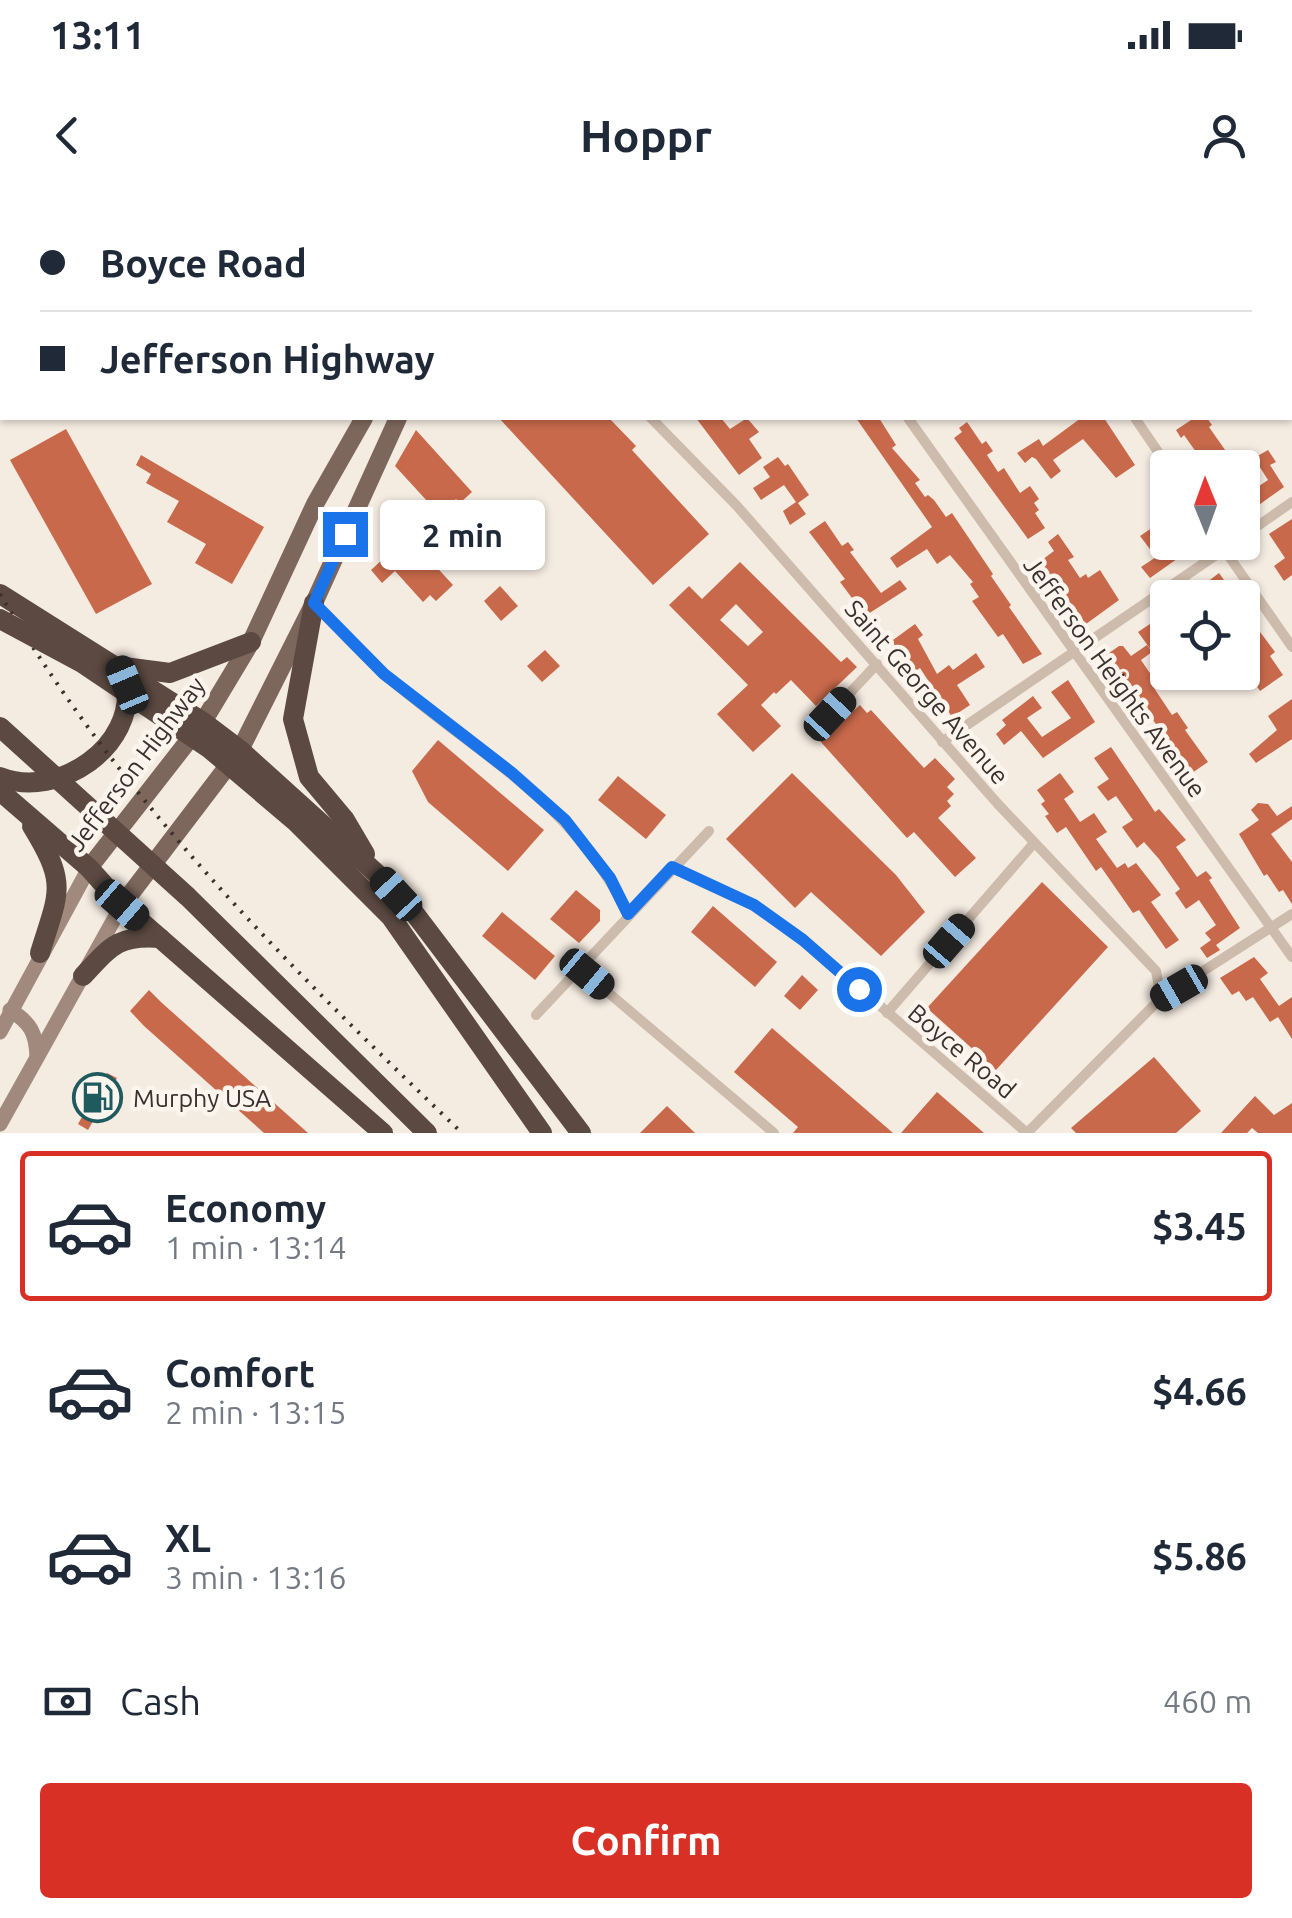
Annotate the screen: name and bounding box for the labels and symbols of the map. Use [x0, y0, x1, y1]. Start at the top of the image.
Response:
north arrow [1150, 450, 1260, 560]
callout: 2 min [380, 499, 545, 569]
route end [323, 512, 368, 557]
street label: Jefferson Heights Avenue [1018, 551, 1212, 803]
street label: Saint George Avenue [840, 594, 1014, 790]
car [101, 652, 153, 718]
street label: Jefferson Highway [62, 672, 210, 856]
car [799, 682, 861, 746]
car [365, 862, 427, 926]
car [90, 874, 154, 936]
car [918, 909, 980, 973]
car [554, 943, 620, 1005]
car [1146, 960, 1212, 1016]
route start [837, 967, 882, 1012]
street label: Boyce Road [903, 998, 1021, 1104]
fuel station icon: Murphy USA [72, 1072, 124, 1124]
place label: Murphy USA [133, 1084, 271, 1112]

